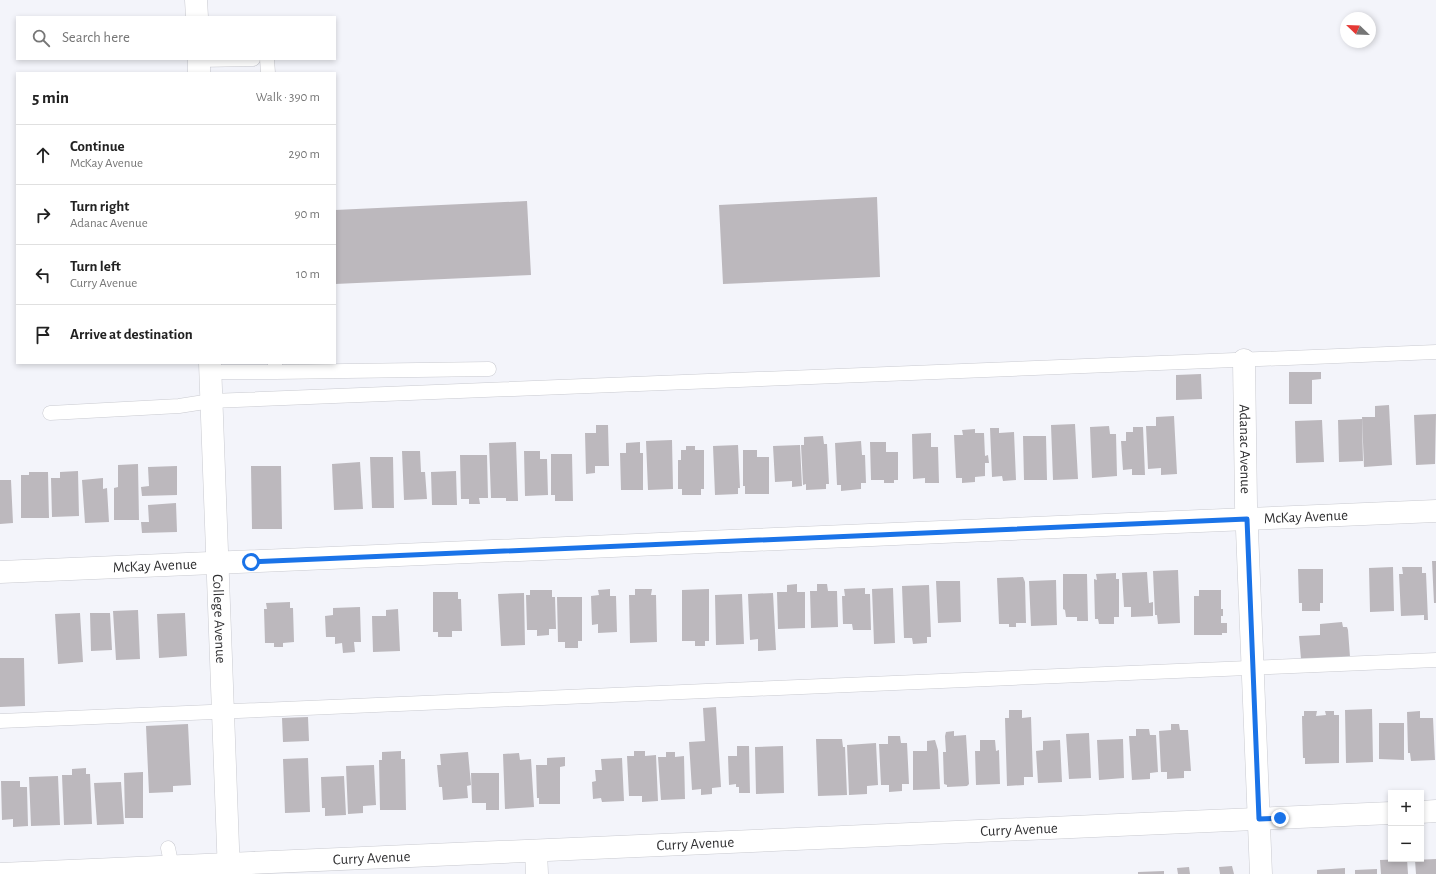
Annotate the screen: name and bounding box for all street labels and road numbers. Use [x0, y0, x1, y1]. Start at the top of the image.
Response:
street label: Adanac Avenue [1237, 404, 1253, 494]
street label: McKay Avenue [1263, 507, 1348, 526]
street label: McKay Avenue [112, 556, 197, 575]
street label: College Avenue [210, 574, 229, 664]
street label: Curry Avenue [980, 820, 1058, 839]
street label: Curry Avenue [656, 834, 735, 853]
street label: Curry Avenue [333, 849, 411, 867]

